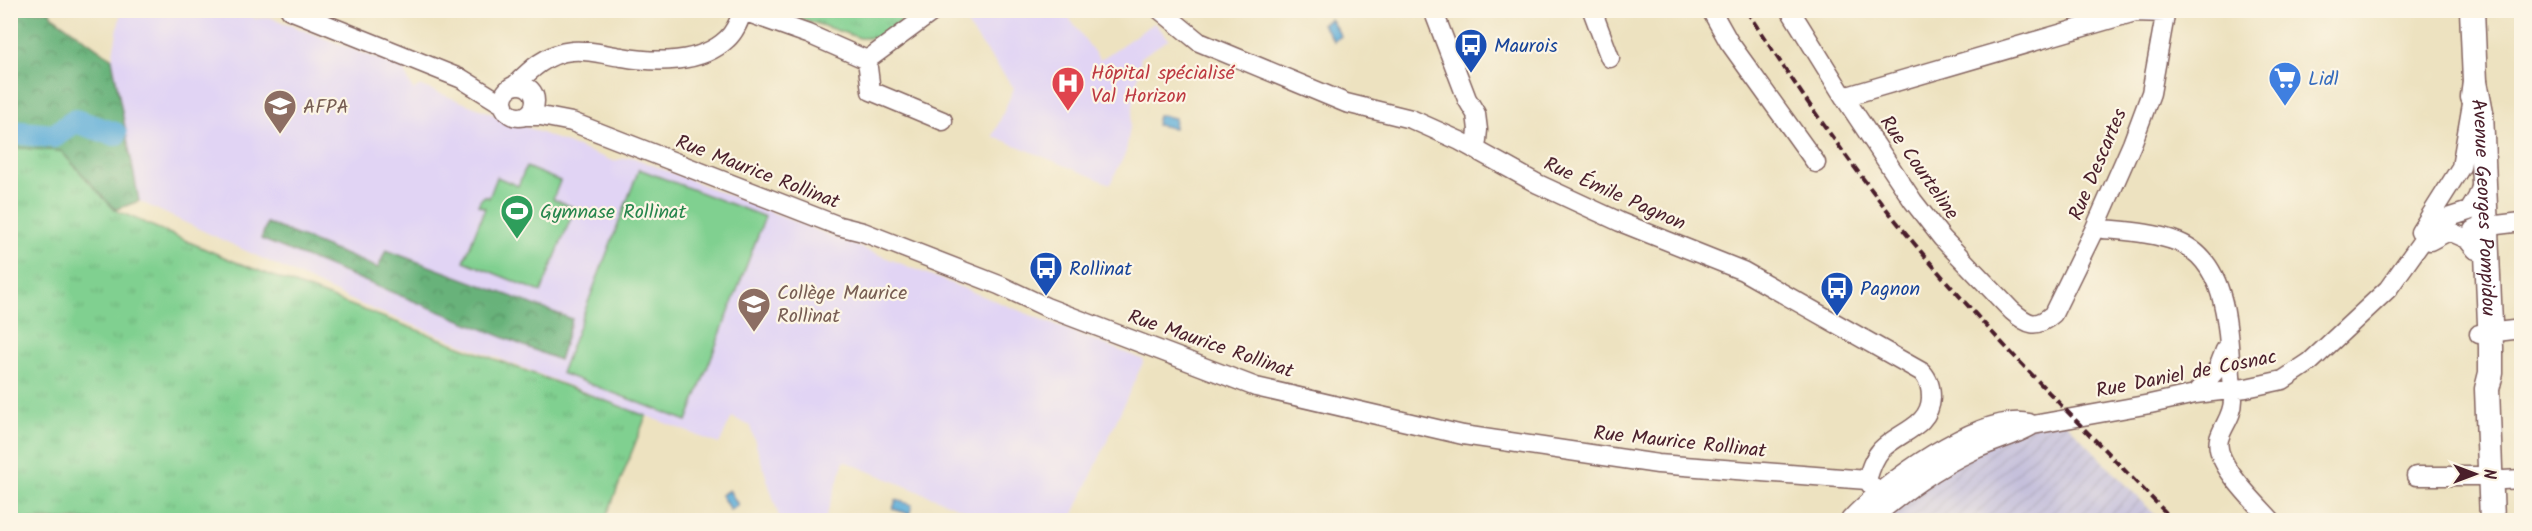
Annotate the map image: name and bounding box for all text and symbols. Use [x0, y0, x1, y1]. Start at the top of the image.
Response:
bus stop icon: Maurois [1453, 27, 1489, 74]
place label: Maurois [1494, 31, 1558, 63]
place label: Hôpital spécialisé Val Horizon [1091, 58, 1236, 113]
supermarket icon: Lidl [2267, 60, 2303, 107]
place label: Lidl [2308, 64, 2339, 96]
hospital icon: Hôpital spécialisé Val Horizon [1050, 65, 1086, 112]
school or university icon: AFPA [262, 88, 298, 135]
place label: AFPA [303, 92, 349, 124]
street label: Avenue Georges Pompidou [2461, 96, 2504, 317]
street label: Rue Descartes [2061, 103, 2137, 226]
street label: Rue Courteline [1870, 109, 1966, 227]
street label: Rue Maurice Rollinat [671, 127, 844, 219]
street label: Rue Émile Pagnon [1538, 149, 1690, 241]
sports icon: Gymnase Rollinat [499, 193, 535, 240]
place label: Gymnase Rollinat [540, 197, 686, 229]
bus stop icon: Rollinat [1028, 250, 1064, 297]
place label: Rollinat [1069, 254, 1132, 286]
bus stop icon: Pagnon [1819, 270, 1855, 317]
place label: Pagnon [1860, 274, 1920, 306]
place label: Collège Maurice Rollinat [777, 278, 907, 333]
school or university icon: Collège Maurice Rollinat [736, 286, 772, 333]
street label: Rue Maurice Rollinat [1123, 302, 1298, 388]
street label: Rue Daniel de Cosnac [2093, 342, 2280, 408]
street label: Rue Maurice Rollinat [1592, 418, 1768, 468]
north arrow [2445, 444, 2505, 504]
text: N [2476, 469, 2501, 479]

